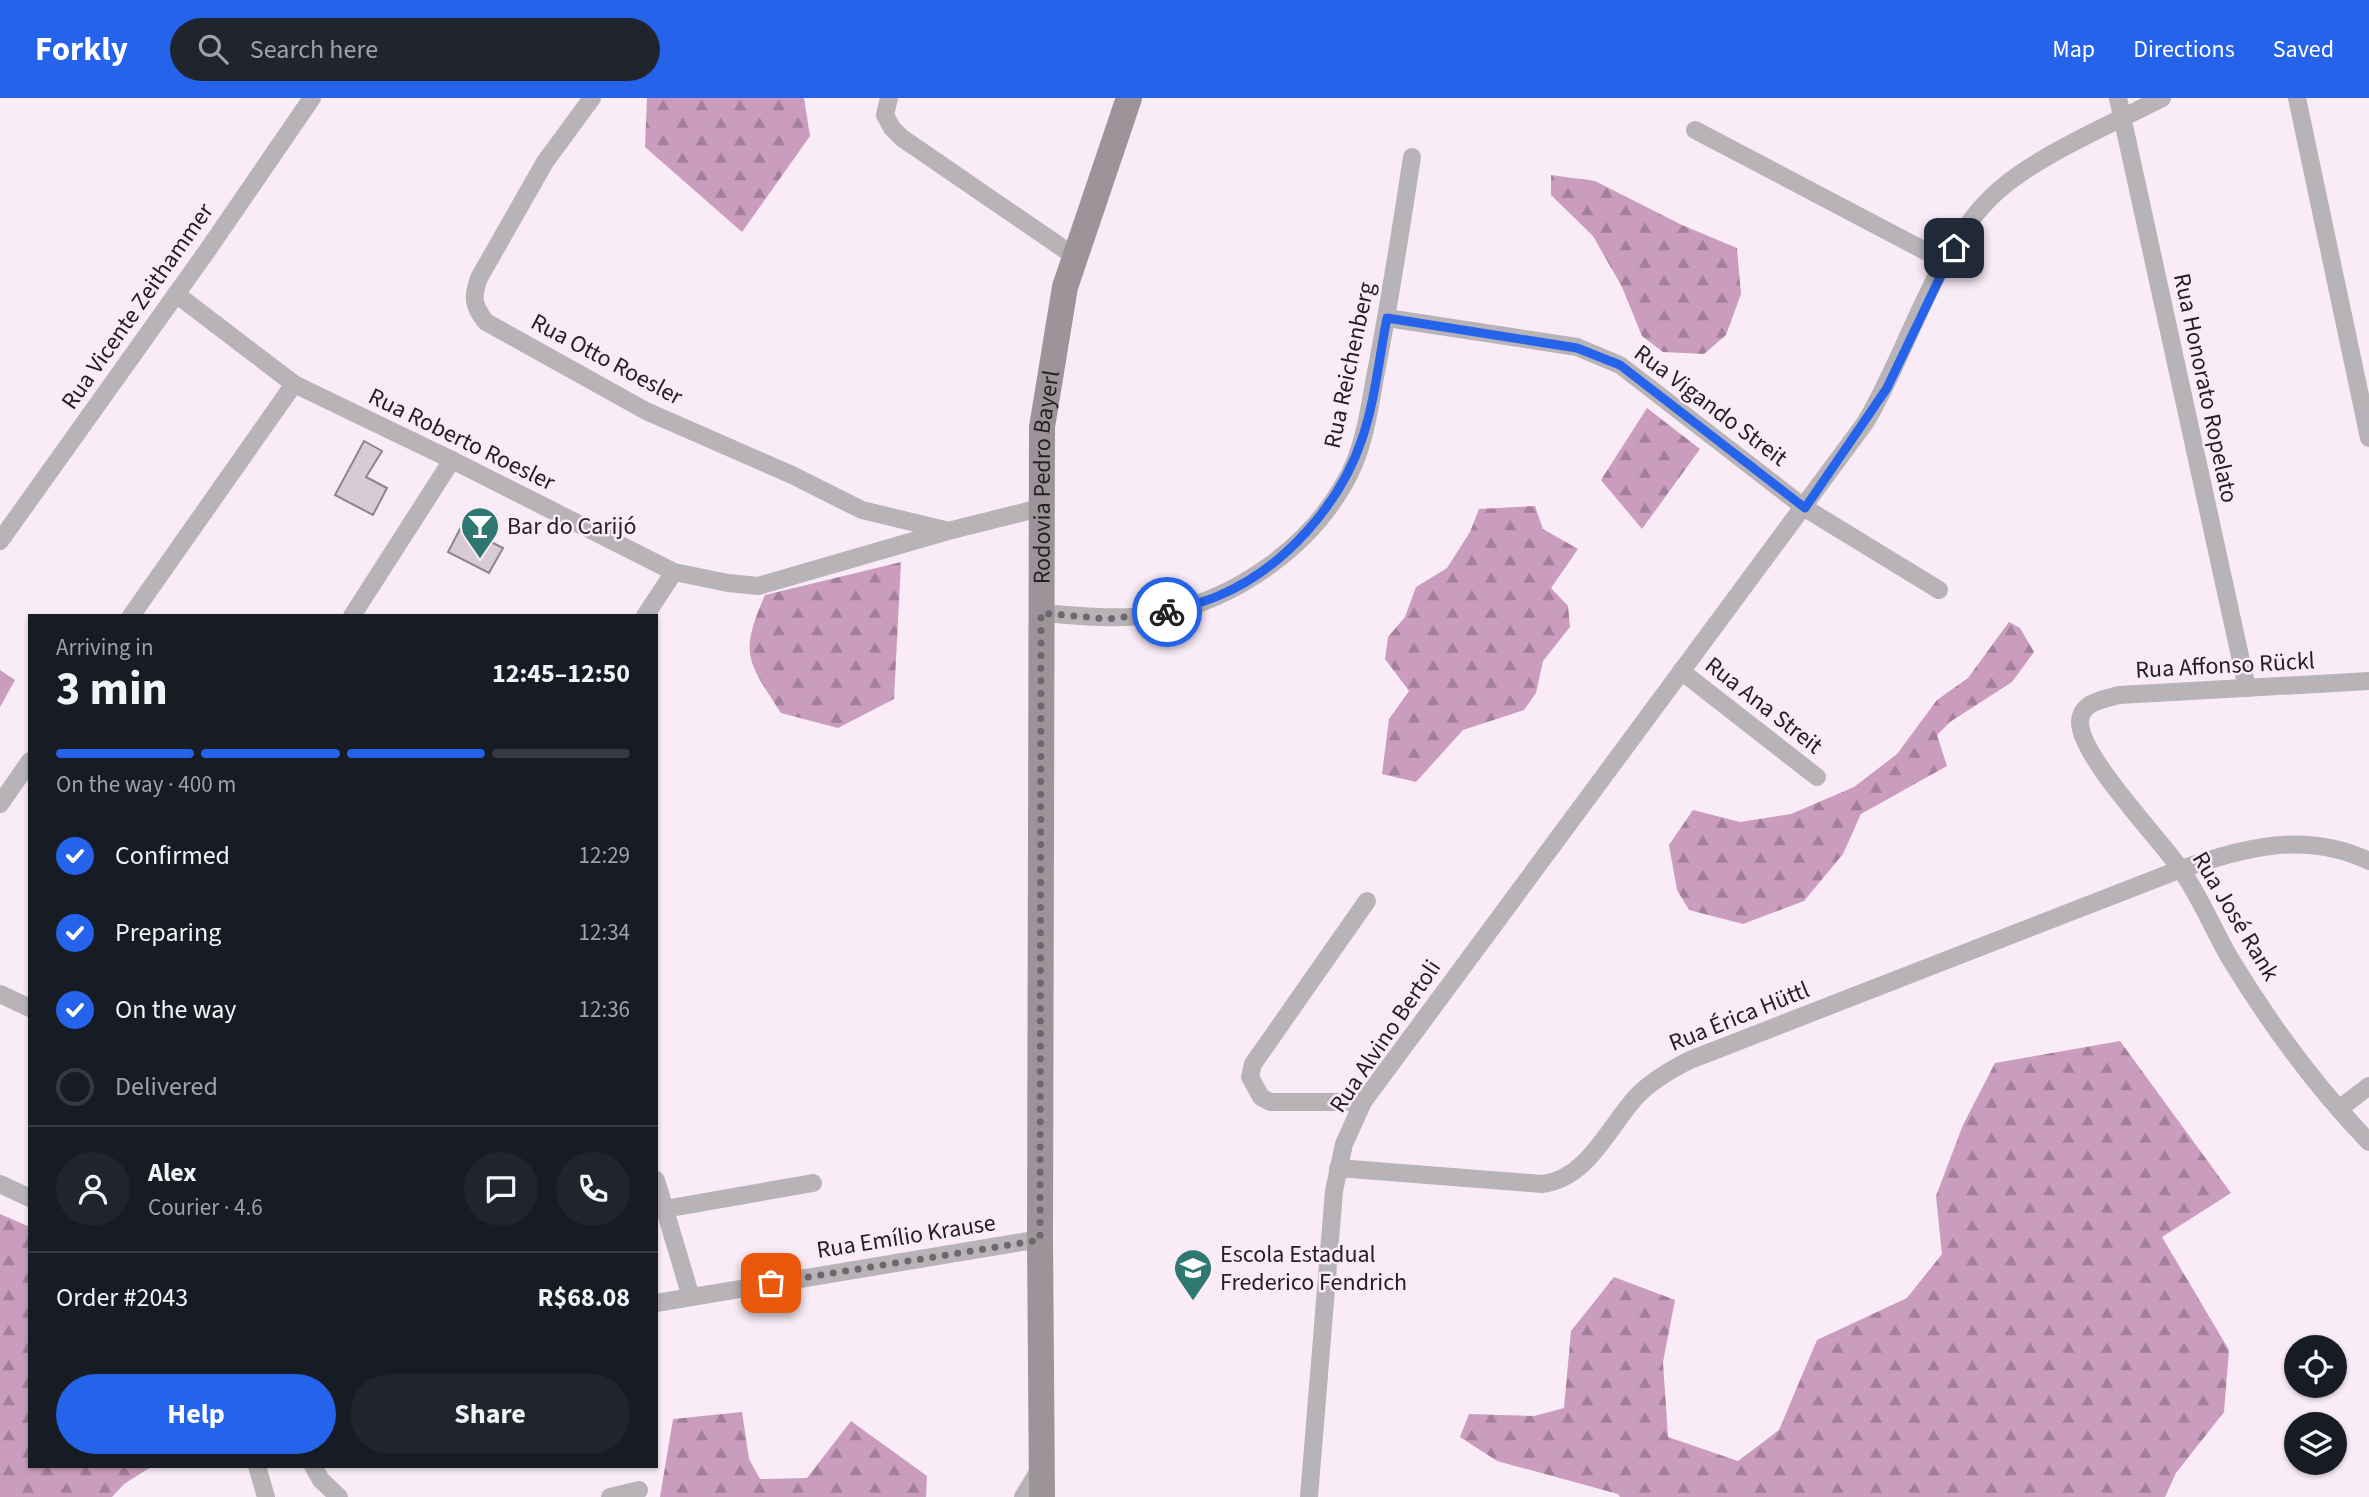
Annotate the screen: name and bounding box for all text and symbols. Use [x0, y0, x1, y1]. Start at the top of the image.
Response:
search box [170, 18, 660, 81]
text: Forkly [35, 26, 128, 73]
icon: search [194, 30, 232, 68]
text: Search here [250, 31, 378, 68]
text: Map [2052, 32, 2095, 67]
text: Directions [2133, 32, 2235, 67]
text: Saved [2273, 32, 2334, 67]
street label: Rua Vicente Zeithammer [53, 195, 222, 417]
pin [1924, 218, 1984, 278]
icon: home [1935, 229, 1973, 267]
street label: Rua Honorato Ropelato [2164, 270, 2247, 506]
street label: Rua Reichenberg [1315, 279, 1384, 452]
street label: Rua Otto Roesler [525, 305, 690, 415]
street label: Rua Vigando Streit [1627, 336, 1795, 475]
street label: Rodovia Pedro Bayerl [1024, 368, 1069, 584]
street label: Rua Roberto Roesler [362, 379, 562, 500]
bar icon: Bar do Carijó [459, 505, 501, 560]
place label: Bar do Carijó [507, 509, 636, 544]
courier [1132, 577, 1202, 647]
icon: bike [1148, 593, 1186, 631]
text: Arriving in [56, 631, 154, 664]
street label: Rua Affonso Rückl [2134, 643, 2316, 688]
street label: Rua Ana Streit [1697, 648, 1830, 763]
text: 12:45–12:50 [492, 655, 630, 692]
text: 3 min [56, 657, 168, 722]
text: On the way · 400 m [56, 768, 236, 801]
icon: check [56, 837, 94, 875]
text: Confirmed [115, 837, 230, 874]
text: 12:29 [579, 839, 630, 872]
street label: Rua José Rank [2183, 845, 2288, 988]
icon: check [56, 914, 94, 952]
text: Preparing [115, 914, 221, 951]
text: 12:34 [579, 916, 630, 949]
street label: Rua Alvino Bertoli [1321, 953, 1450, 1120]
street label: Rua Érica Hüttl [1664, 972, 1815, 1061]
icon: check [56, 991, 94, 1029]
text: On the way [115, 991, 236, 1028]
text: 12:36 [579, 993, 630, 1026]
text: Delivered [115, 1068, 218, 1105]
button: person [56, 1152, 130, 1226]
button: chat [464, 1152, 538, 1226]
button: phone [556, 1152, 630, 1226]
text: Alex [148, 1154, 197, 1191]
text: Courier · 4.6 [148, 1191, 263, 1224]
street label: Rua Emílio Krause [814, 1205, 998, 1268]
place label: Escola Estadual Frederico Fendrich [1220, 1237, 1407, 1300]
school or university icon: Escola Estadual Frederico Fendrich [1172, 1247, 1214, 1302]
pin [741, 1253, 801, 1313]
icon: bag [752, 1264, 790, 1302]
text: Order #2043 [56, 1279, 188, 1316]
text: R$68.08 [538, 1279, 630, 1316]
map controls [2284, 1335, 2347, 1475]
button: locate [2284, 1335, 2347, 1398]
button: Help [56, 1374, 336, 1454]
button: Share [350, 1374, 630, 1454]
button: layers [2284, 1412, 2347, 1475]

